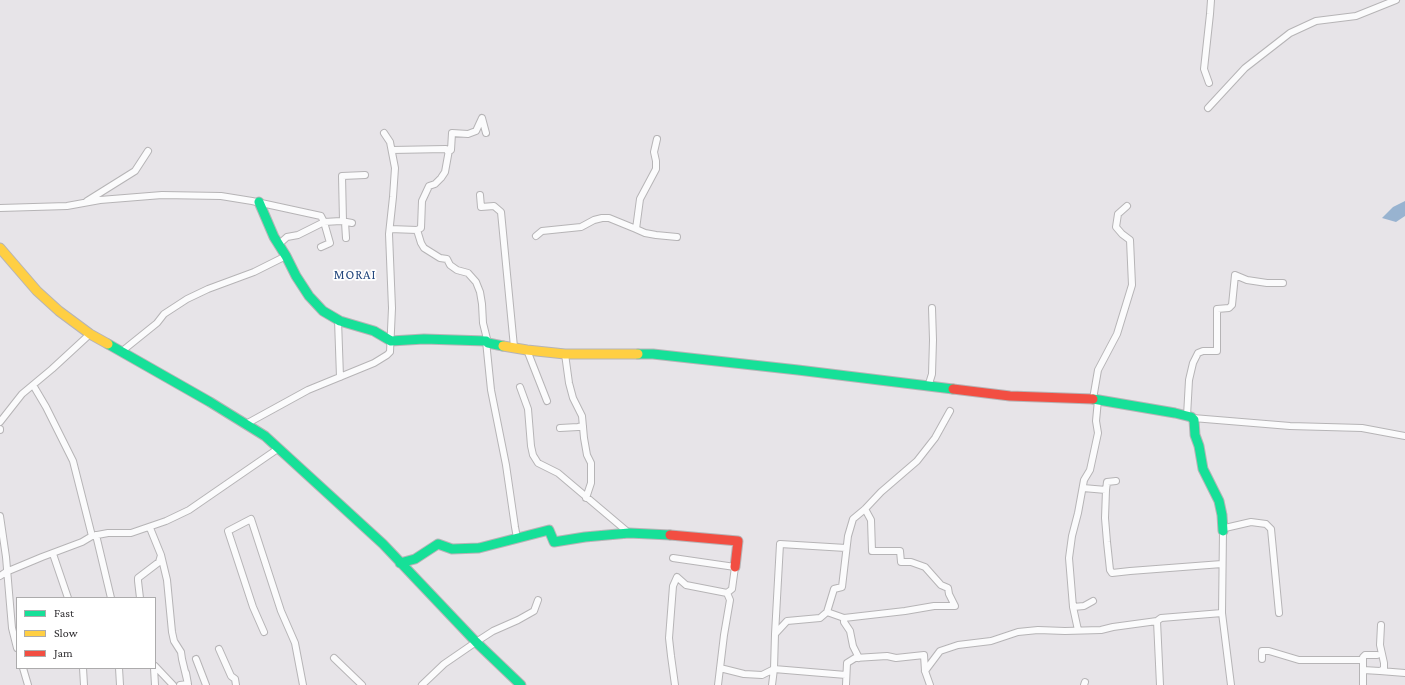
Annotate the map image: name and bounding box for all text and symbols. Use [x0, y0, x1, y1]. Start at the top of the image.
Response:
district label: MORAI [334, 267, 376, 283]
legend [16, 597, 156, 669]
text: Fast [54, 606, 74, 620]
text: Slow [54, 626, 78, 640]
text: Jam [54, 646, 73, 660]

